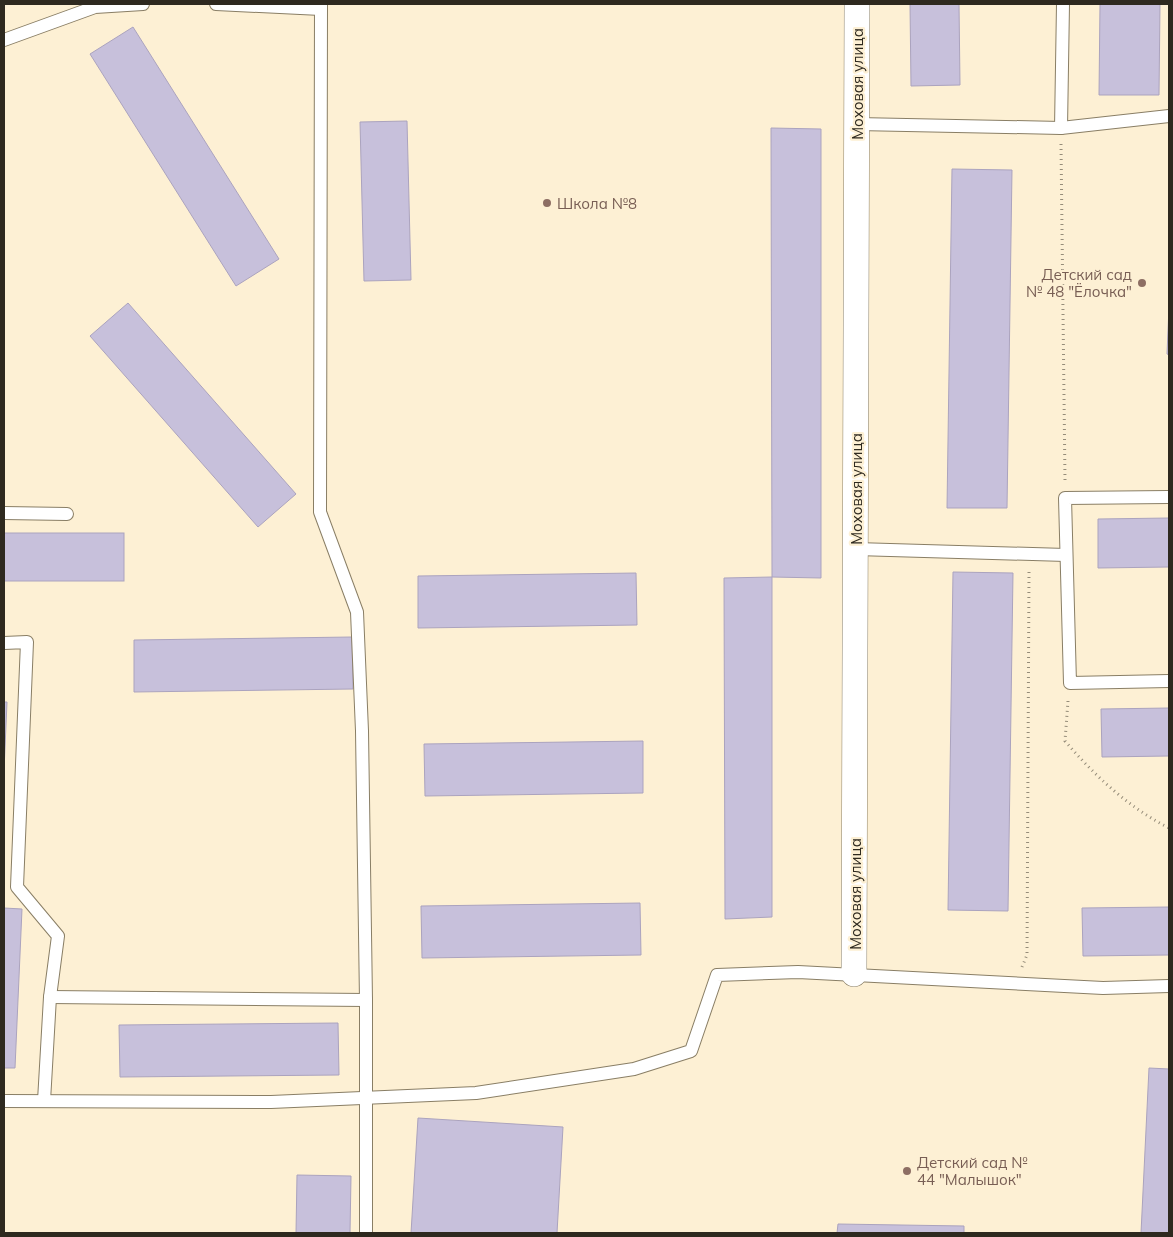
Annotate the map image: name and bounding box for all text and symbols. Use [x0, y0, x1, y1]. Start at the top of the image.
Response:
street label: Моховая улица [848, 28, 867, 140]
place label: Школа №8 [557, 194, 637, 213]
marker: Школа №8 [541, 197, 553, 209]
place label: Детский сад № 48 "Ёлочка" [1026, 265, 1132, 301]
marker: Детский сад № 48 "Ёлочка" [1136, 277, 1148, 289]
street label: Моховая улица [847, 433, 866, 545]
street label: Моховая улица [846, 838, 865, 950]
place label: Детский сад № 44 "Малышок" [917, 1153, 1028, 1189]
marker: Детский сад № 44 "Малышок" [901, 1165, 913, 1177]

